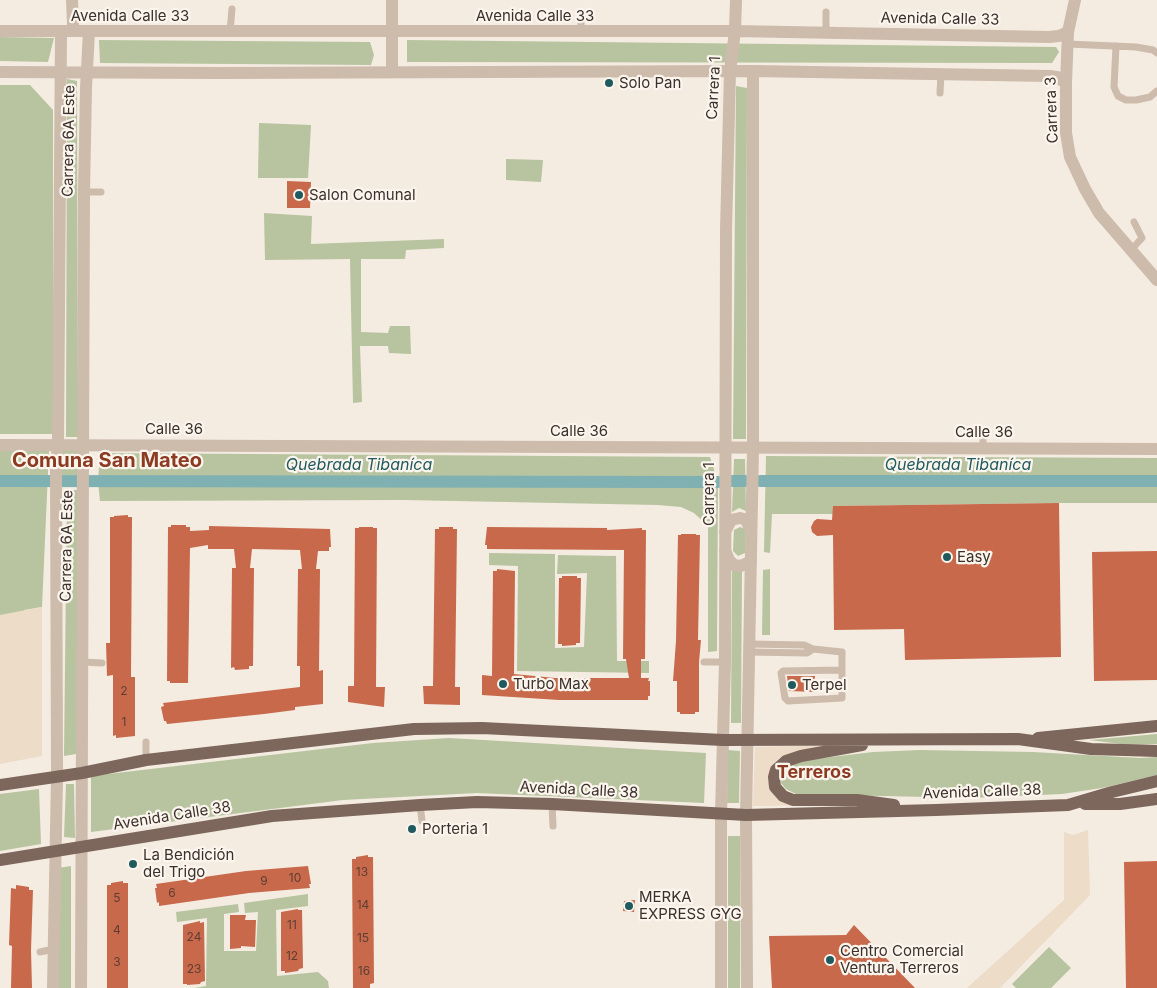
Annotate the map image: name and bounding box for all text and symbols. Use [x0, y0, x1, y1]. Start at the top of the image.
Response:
street label: Avenida Calle 33 [71, 7, 189, 25]
street label: Avenida Calle 33 [476, 7, 594, 25]
street label: Avenida Calle 33 [881, 9, 999, 29]
street label: Carrera 1 [703, 56, 725, 120]
place label: Solo Pan [619, 74, 681, 92]
street label: Carrera 3 [1042, 76, 1062, 144]
marker: Solo Pan [603, 77, 615, 89]
street label: Carrera 6A Este [59, 85, 79, 197]
place label: Salon Comunal [309, 186, 416, 204]
marker: Salon Comunal [293, 189, 305, 201]
street label: Calle 36 [145, 420, 203, 438]
street label: Calle 36 [550, 422, 608, 440]
street label: Calle 36 [955, 423, 1013, 441]
district label: Comuna San Mateo [12, 449, 202, 473]
water label: Quebrada Tibaníca [286, 455, 432, 475]
water label: Quebrada Tibaníca [885, 455, 1031, 475]
street label: Carrera 1 [700, 462, 718, 526]
street label: Carrera 6A Este [57, 490, 77, 602]
place label: Easy [957, 548, 991, 566]
marker: Easy [941, 551, 953, 563]
place label: Turbo Max [513, 675, 589, 693]
place label: Terpel [802, 676, 847, 694]
marker: Turbo Max [497, 678, 509, 690]
marker: Terpel [786, 679, 798, 691]
house number: 2 [120, 684, 128, 698]
house number: 1 [122, 715, 126, 729]
district label: Terreros [777, 762, 851, 784]
street label: Avenida Calle 38 [519, 778, 639, 802]
street label: Avenida Calle 38 [922, 781, 1042, 803]
street label: Avenida Calle 38 [112, 798, 232, 834]
place label: Porteria 1 [422, 820, 488, 838]
marker: Porteria 1 [406, 823, 418, 835]
place label: La Bendición del Trigo [143, 846, 234, 881]
marker: La Bendición del Trigo [127, 858, 139, 870]
house number: 13 [356, 865, 368, 879]
house number: 10 [289, 871, 301, 885]
house number: 9 [260, 874, 268, 888]
house number: 6 [168, 886, 176, 900]
place label: MERKA EXPRESS GYG [639, 888, 742, 923]
house number: 5 [113, 891, 121, 905]
house number: 14 [357, 898, 369, 912]
marker: MERKA EXPRESS GYG [623, 900, 635, 912]
house number: 11 [287, 918, 297, 932]
house number: 4 [113, 923, 121, 937]
house number: 24 [187, 930, 201, 944]
house number: 15 [357, 931, 369, 945]
place label: Centro Comercial Ventura Terreros [840, 942, 964, 977]
house number: 12 [286, 949, 298, 963]
marker: Centro Comercial Ventura Terreros [824, 954, 836, 966]
house number: 3 [113, 955, 121, 969]
house number: 23 [187, 962, 201, 976]
house number: 16 [358, 964, 370, 978]

